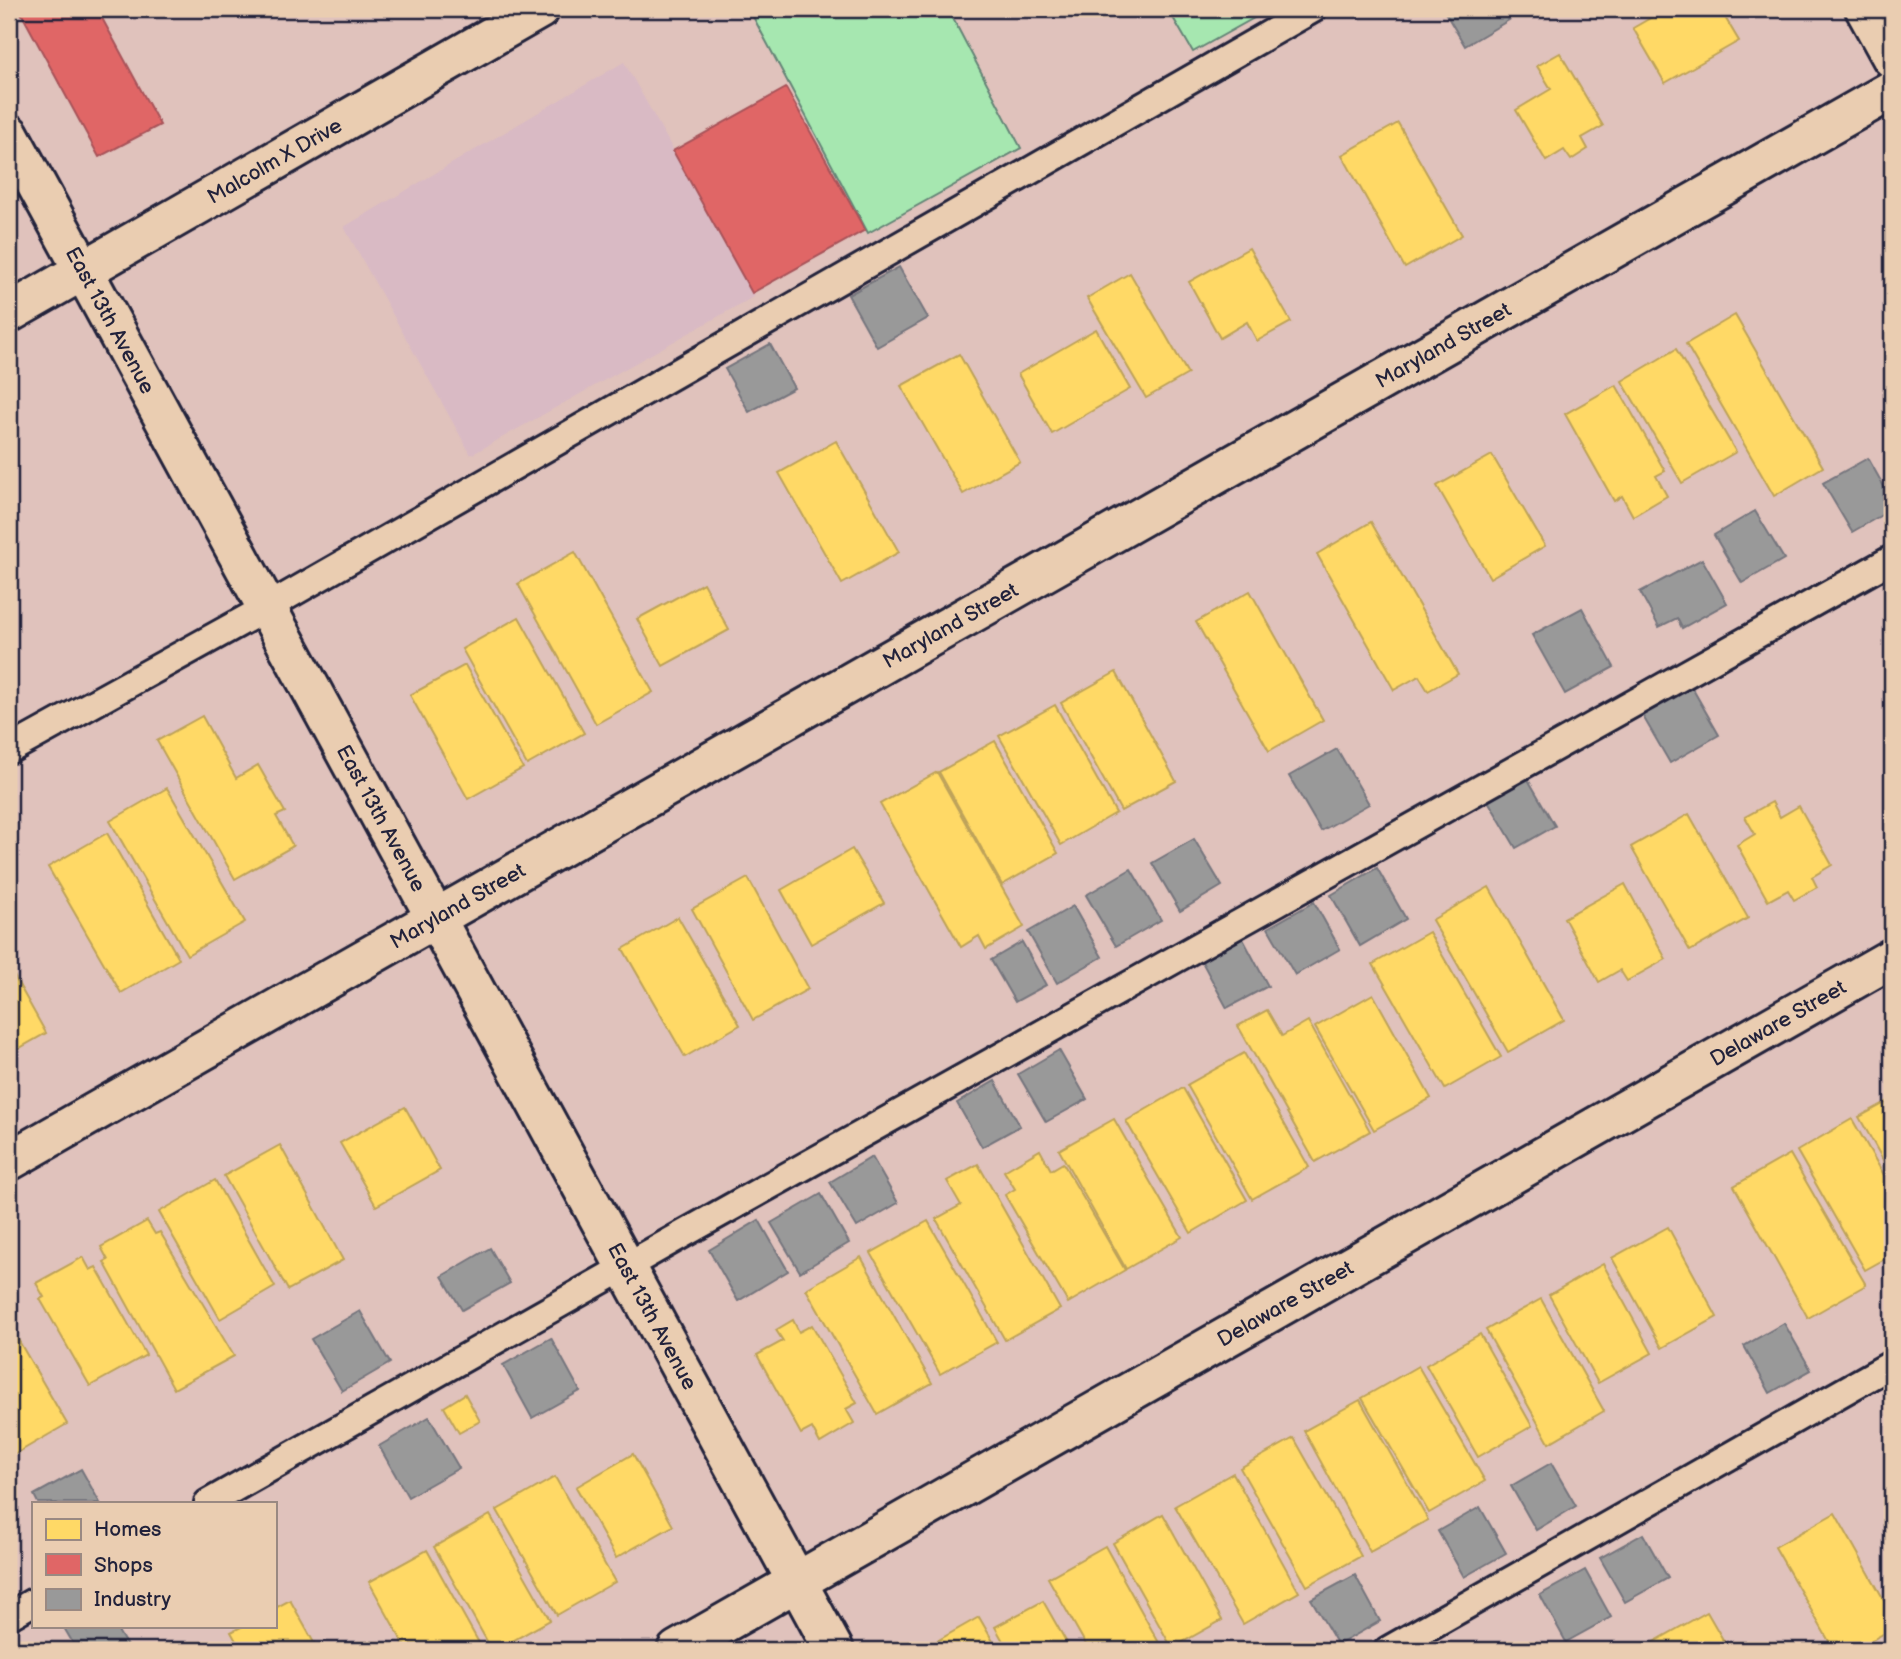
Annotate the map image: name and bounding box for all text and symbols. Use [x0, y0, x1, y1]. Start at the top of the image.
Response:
street label: Malcolm X Drive [203, 113, 346, 209]
street label: East 13th Avenue [60, 242, 160, 398]
street label: Maryland Street [1371, 297, 1516, 394]
street label: Maryland Street [878, 577, 1023, 674]
street label: East 13th Avenue [331, 740, 431, 896]
street label: Maryland Street [386, 857, 530, 954]
street label: Delaware Street [1706, 974, 1851, 1072]
street label: East 13th Avenue [602, 1238, 702, 1394]
street label: Delaware Street [1213, 1255, 1358, 1352]
legend [32, 1502, 276, 1628]
text: Homes [94, 1517, 162, 1542]
text: Shops [94, 1553, 153, 1578]
text: Industry [94, 1587, 172, 1612]

